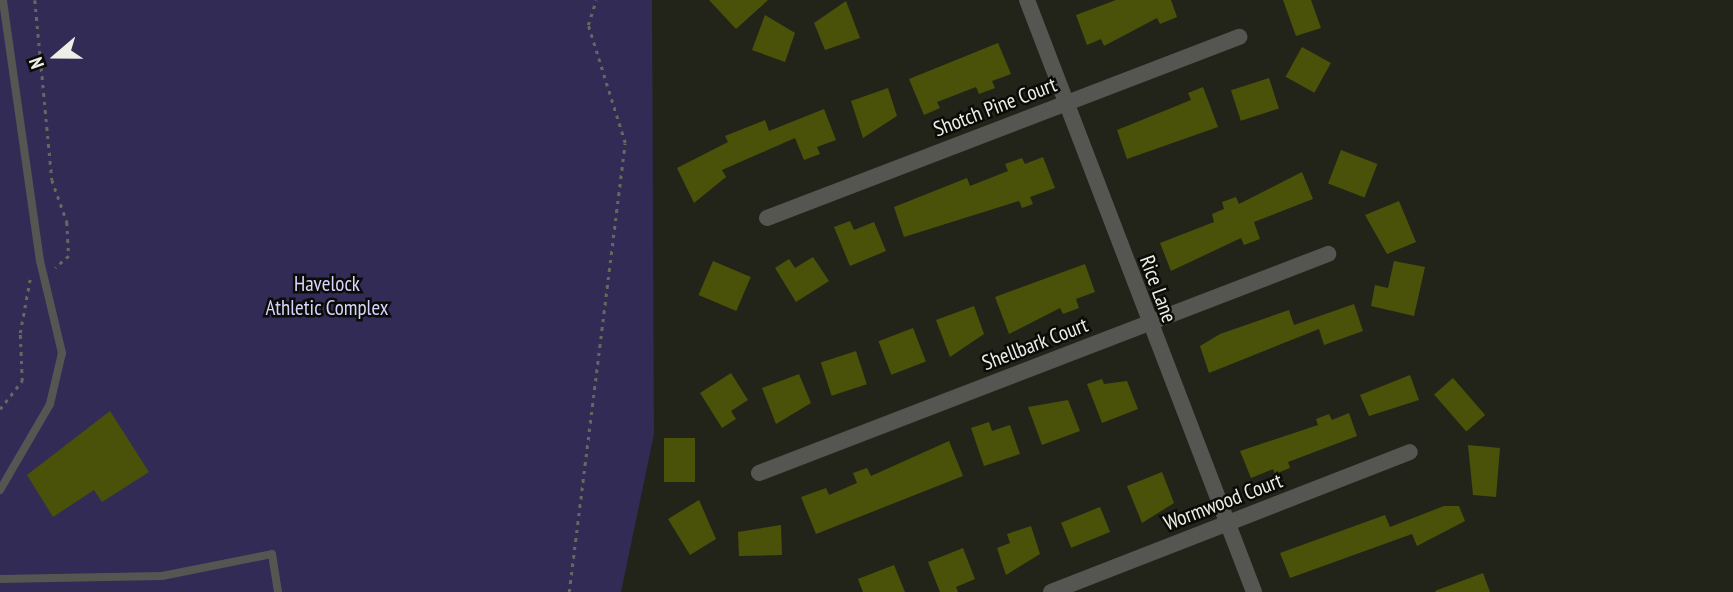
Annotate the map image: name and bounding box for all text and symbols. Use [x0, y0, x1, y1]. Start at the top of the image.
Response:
north arrow [21, 21, 91, 91]
text: N [23, 54, 49, 72]
street label: Shotch Pine Court [930, 72, 1060, 142]
street label: Rice Lane [1134, 252, 1182, 326]
park label: Havelock Athletic Complex [265, 271, 389, 321]
street label: Shellbark Court [978, 312, 1092, 376]
street label: Wormwood Court [1160, 468, 1286, 536]

